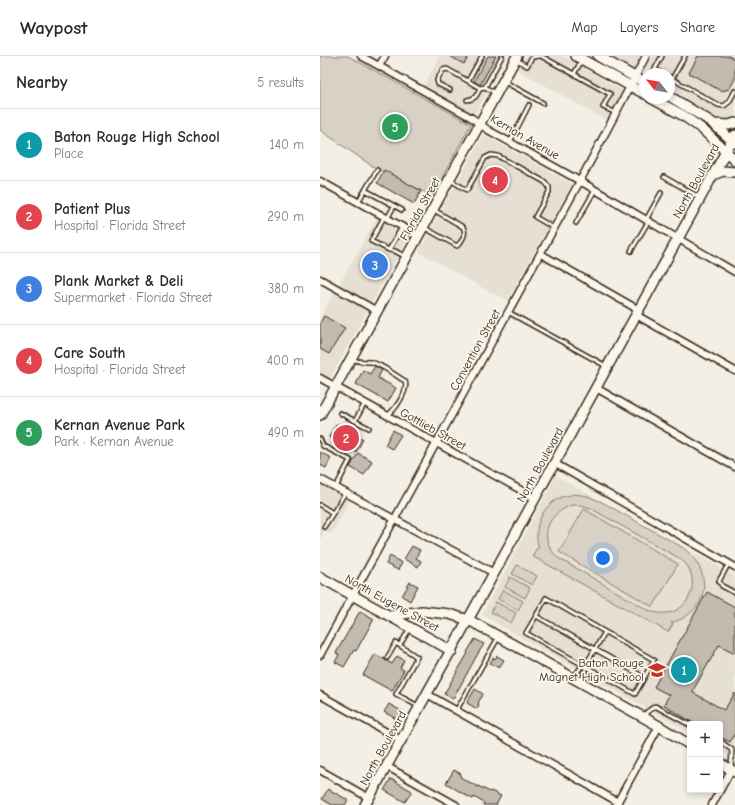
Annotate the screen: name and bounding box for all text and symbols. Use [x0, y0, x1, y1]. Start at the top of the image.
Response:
text: Waypost [20, 17, 88, 39]
text: Map [571, 19, 598, 36]
text: Layers [620, 19, 658, 36]
text: Share [680, 19, 715, 36]
north arrow [639, 68, 675, 104]
text: Nearby [16, 73, 67, 92]
text: 5 results [257, 75, 304, 90]
pin: 5 [382, 112, 408, 142]
street label: Kernan Avenue [488, 112, 562, 162]
text: Baton Rouge High School [54, 128, 220, 146]
text: 1 [26, 137, 32, 152]
text: 140 m [270, 137, 304, 152]
street label: North Boulevard [670, 141, 722, 221]
text: Place [54, 146, 84, 161]
pin: 4 [482, 165, 508, 195]
street label: Florida Street [397, 175, 443, 243]
text: Patient Plus [54, 200, 130, 218]
text: 2 [26, 209, 32, 224]
text: 290 m [267, 209, 304, 224]
text: Hospital · Florida Street [54, 218, 185, 233]
pin: 3 [362, 250, 388, 280]
text: Plank Market & Deli [54, 272, 183, 290]
text: 3 [26, 281, 32, 296]
text: 380 m [268, 281, 304, 296]
text: Supermarket · Florida Street [54, 290, 212, 305]
street label: Convention Street [447, 306, 503, 393]
text: Care South [54, 344, 126, 362]
text: 4 [26, 353, 32, 368]
text: 400 m [267, 353, 304, 368]
text: Hospital · Florida Street [54, 362, 185, 377]
street label: Gottlieb Street [397, 405, 469, 453]
text: Kernan Avenue Park [54, 416, 185, 434]
pin: 2 [333, 423, 359, 453]
text: 5 [26, 425, 32, 440]
text: 490 m [268, 425, 304, 440]
street label: North Boulevard [514, 425, 566, 505]
text: Park · Kernan Avenue [54, 434, 174, 449]
your location [593, 548, 613, 568]
street label: North Eugene Street [343, 571, 442, 635]
pin: 1 [671, 655, 697, 685]
place label: Baton Rouge Magnet High School [539, 656, 644, 684]
school or university icon: Baton Rouge Magnet High School [647, 660, 667, 680]
street label: North Boulevard [357, 708, 409, 788]
map controls [687, 721, 723, 793]
button: + [687, 721, 723, 757]
button: − [687, 757, 723, 793]

